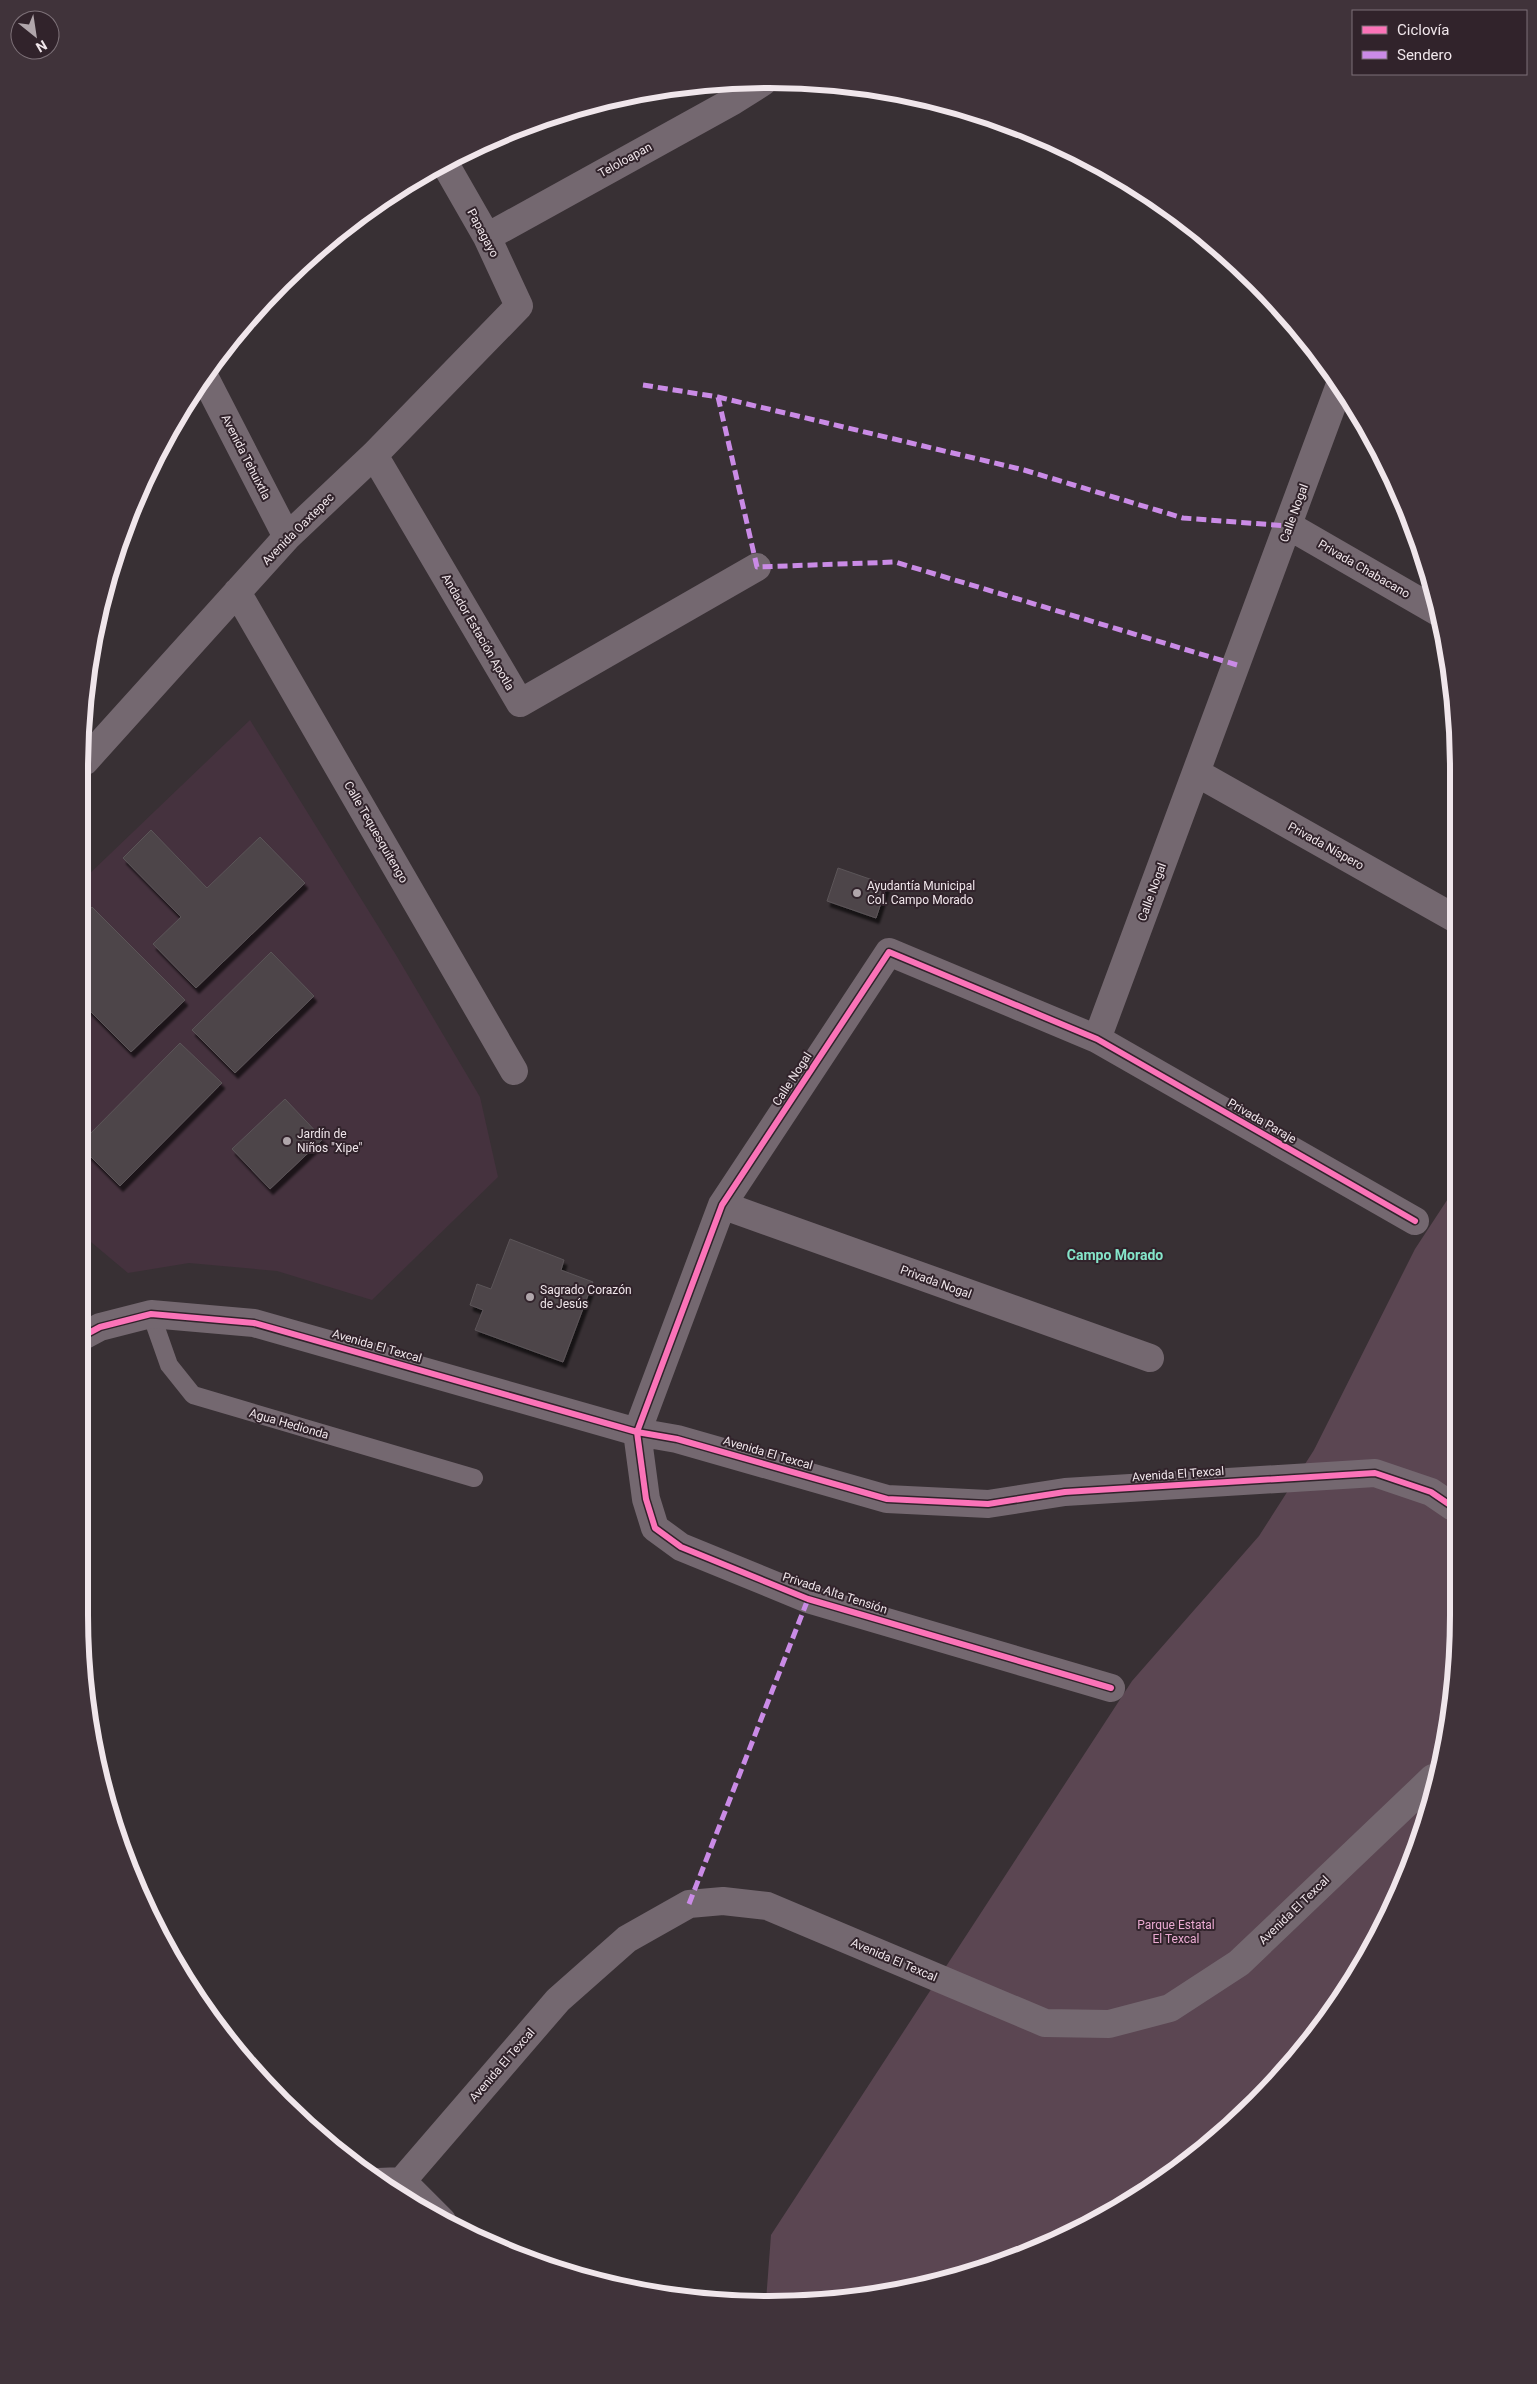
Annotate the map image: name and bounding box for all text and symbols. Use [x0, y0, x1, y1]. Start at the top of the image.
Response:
north arrow [10, 10, 60, 60]
legend [1352, 10, 1527, 75]
text: Ciclovía [1397, 21, 1450, 39]
text: N [33, 37, 50, 56]
text: Sendero [1397, 46, 1452, 64]
street label: Teloloapan [596, 140, 654, 180]
street label: Papagayo [464, 206, 502, 260]
street label: Avenida Tehuixtla [219, 412, 273, 502]
street label: Calle Nogal [1277, 482, 1311, 544]
street label: Avenida Oaxtepec [259, 490, 337, 568]
street label: Privada Chabacano [1316, 537, 1412, 601]
street label: Andador Estación Apotla [439, 571, 517, 693]
street label: Calle Tequesquitengo [341, 779, 411, 885]
street label: Privada Níspero [1286, 819, 1367, 873]
street label: Calle Nogal [1135, 861, 1169, 923]
place label: Ayudantía Municipal Col. Campo Morado [867, 879, 975, 907]
marker: Ayudantía Municipal Col. Campo Morado [851, 887, 863, 899]
street label: Calle Nogal [769, 1050, 815, 1108]
street label: Privada Paraje [1225, 1096, 1299, 1146]
place label: Jardín de Niños "Xipe" [297, 1127, 362, 1155]
marker: Jardín de Niños "Xipe" [281, 1135, 293, 1147]
district label: Campo Morado [1067, 1247, 1163, 1263]
street label: Privada Nogal [899, 1263, 973, 1301]
place label: Sagrado Corazón de Jesús [540, 1283, 632, 1311]
marker: Sagrado Corazón de Jesús [524, 1291, 536, 1303]
street label: Avenida El Texcal [331, 1327, 423, 1365]
street label: Agua Hedionda [248, 1406, 330, 1442]
street label: Avenida El Texcal [722, 1434, 814, 1472]
street label: Avenida El Texcal [1131, 1464, 1225, 1484]
street label: Privada Alta Tensión [781, 1569, 889, 1617]
street label: Avenida El Texcal [1256, 1873, 1332, 1947]
park label: Parque Estatal El Texcal [1137, 1918, 1215, 1946]
street label: Avenida El Texcal [849, 1935, 939, 1985]
street label: Avenida El Texcal [466, 2026, 538, 2104]

